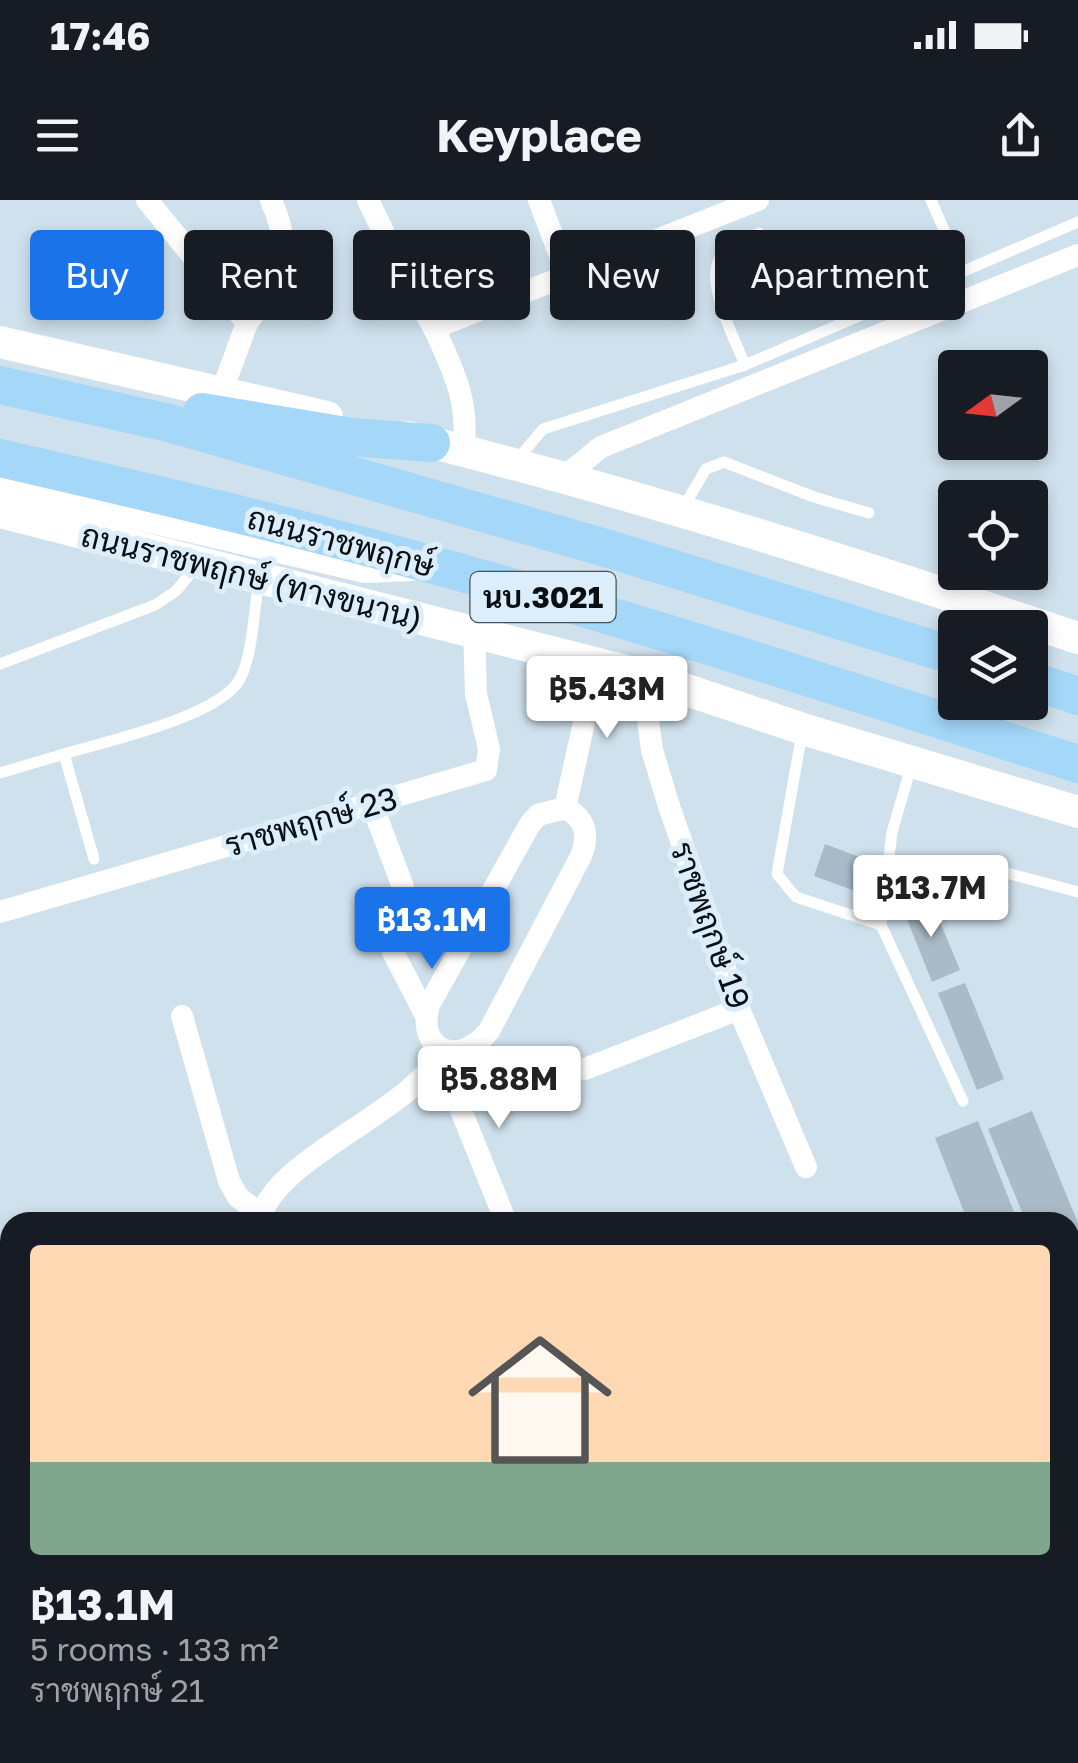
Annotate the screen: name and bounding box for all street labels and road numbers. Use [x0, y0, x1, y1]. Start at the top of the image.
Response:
street label: ถนนราชพฤกษ์ [243, 497, 439, 585]
street label: ถนนราชพฤกษ์ (ทางขนาน) [77, 514, 427, 638]
road number: นบ.3021 [470, 572, 616, 622]
street label: ราชพฤกษ์ 23 [220, 777, 402, 865]
street label: ราชพฤกษ์ 19 [662, 836, 760, 1014]

